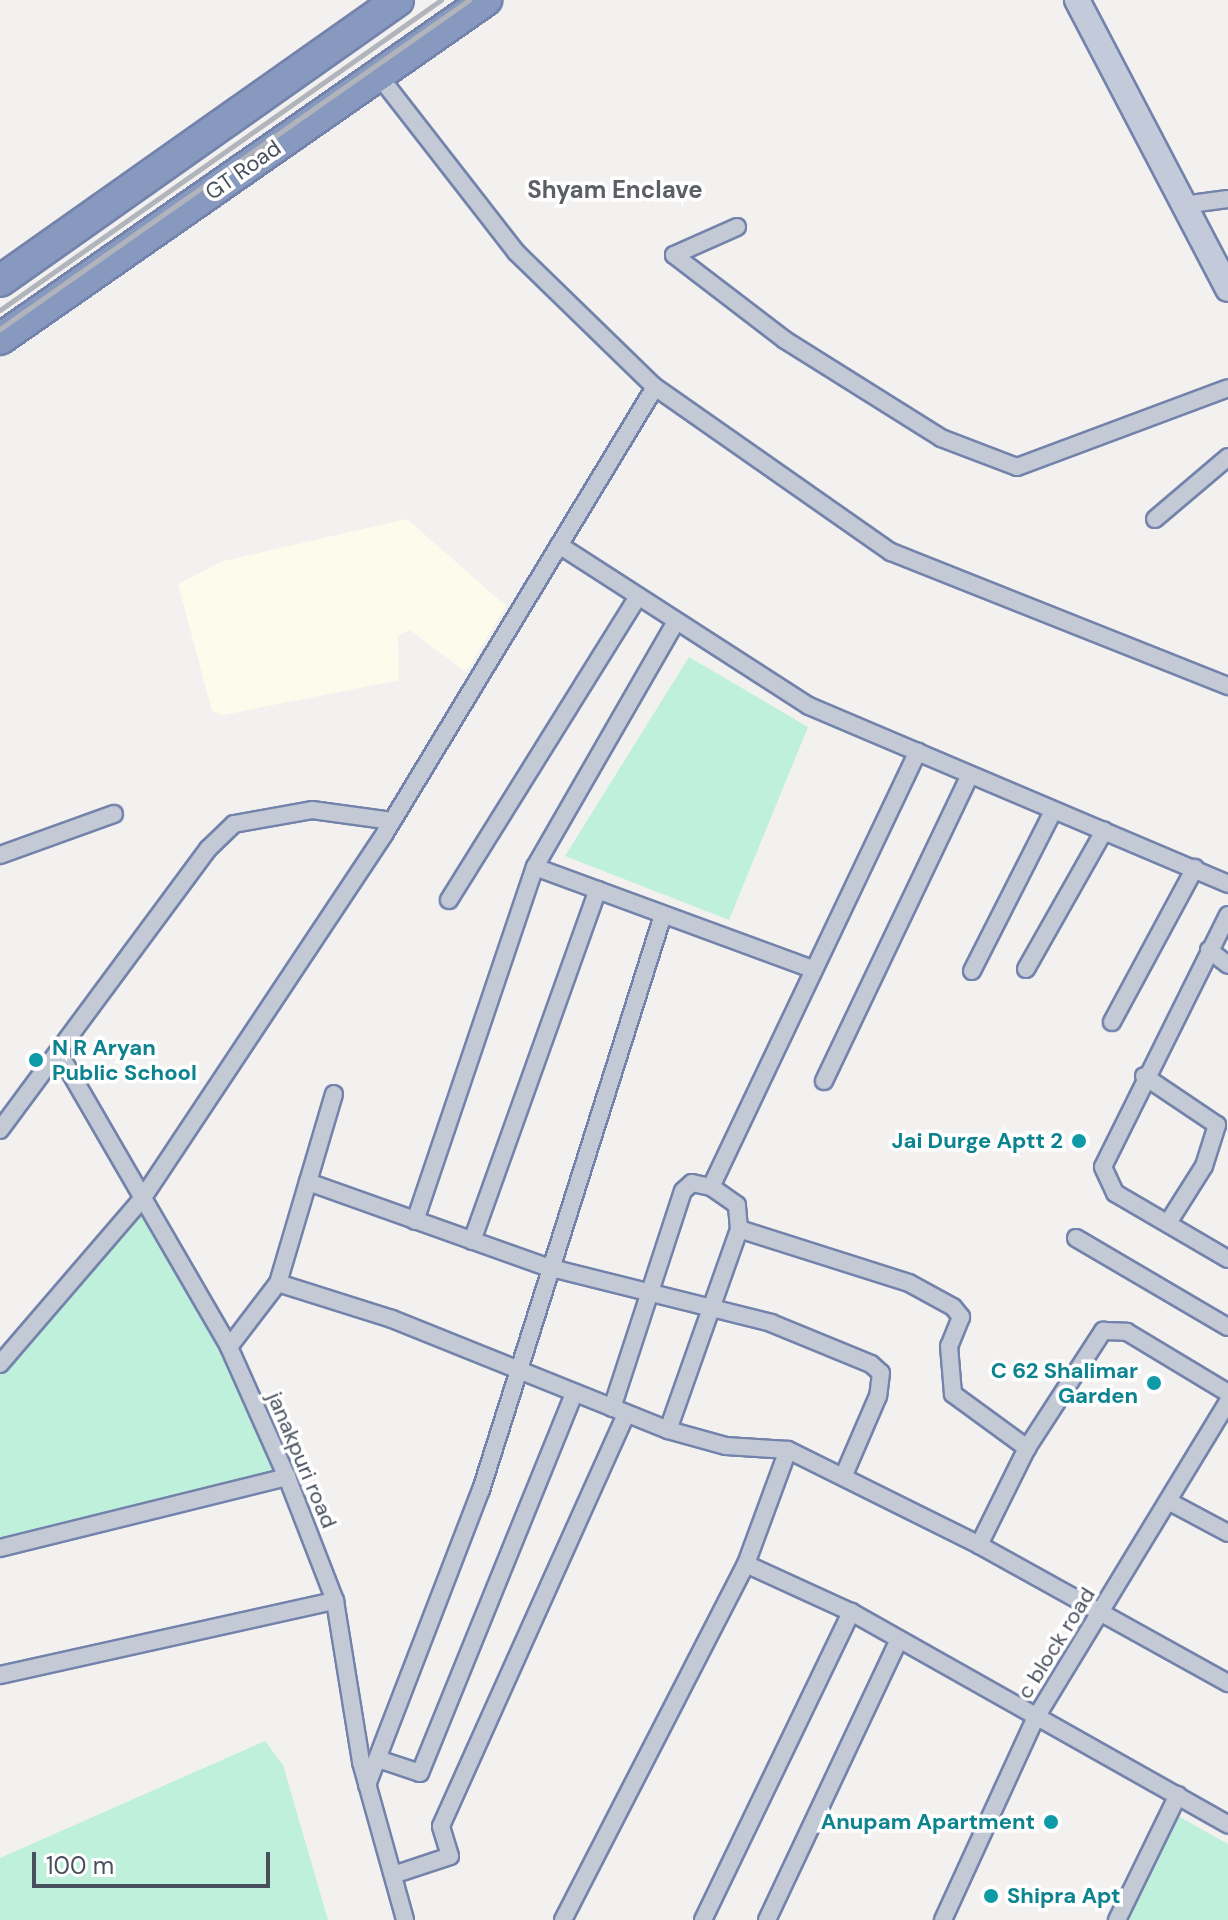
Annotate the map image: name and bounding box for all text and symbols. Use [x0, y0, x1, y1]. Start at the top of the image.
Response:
street label: GT Road [200, 134, 286, 206]
district label: Shyam Enclave [527, 176, 703, 204]
place label: N R Aryan Public School [52, 1034, 197, 1086]
marker: N R Aryan Public School [27, 1051, 45, 1069]
place label: Jai Durge Aptt 2 [892, 1128, 1063, 1154]
marker: Jai Durge Aptt 2 [1070, 1132, 1088, 1150]
place label: C 62 Shalimar Garden [991, 1357, 1138, 1408]
marker: C 62 Shalimar Garden [1145, 1374, 1163, 1392]
street label: janakpuri road [261, 1388, 343, 1532]
street label: c block road [1011, 1582, 1101, 1704]
place label: Anupam Apartment [821, 1809, 1035, 1835]
marker: Anupam Apartment [1042, 1813, 1060, 1831]
scale bar [36, 1836, 274, 1886]
text: 100 m [46, 1850, 114, 1881]
place label: Shipra Apt [1007, 1883, 1120, 1909]
marker: Shipra Apt [982, 1887, 1000, 1905]

